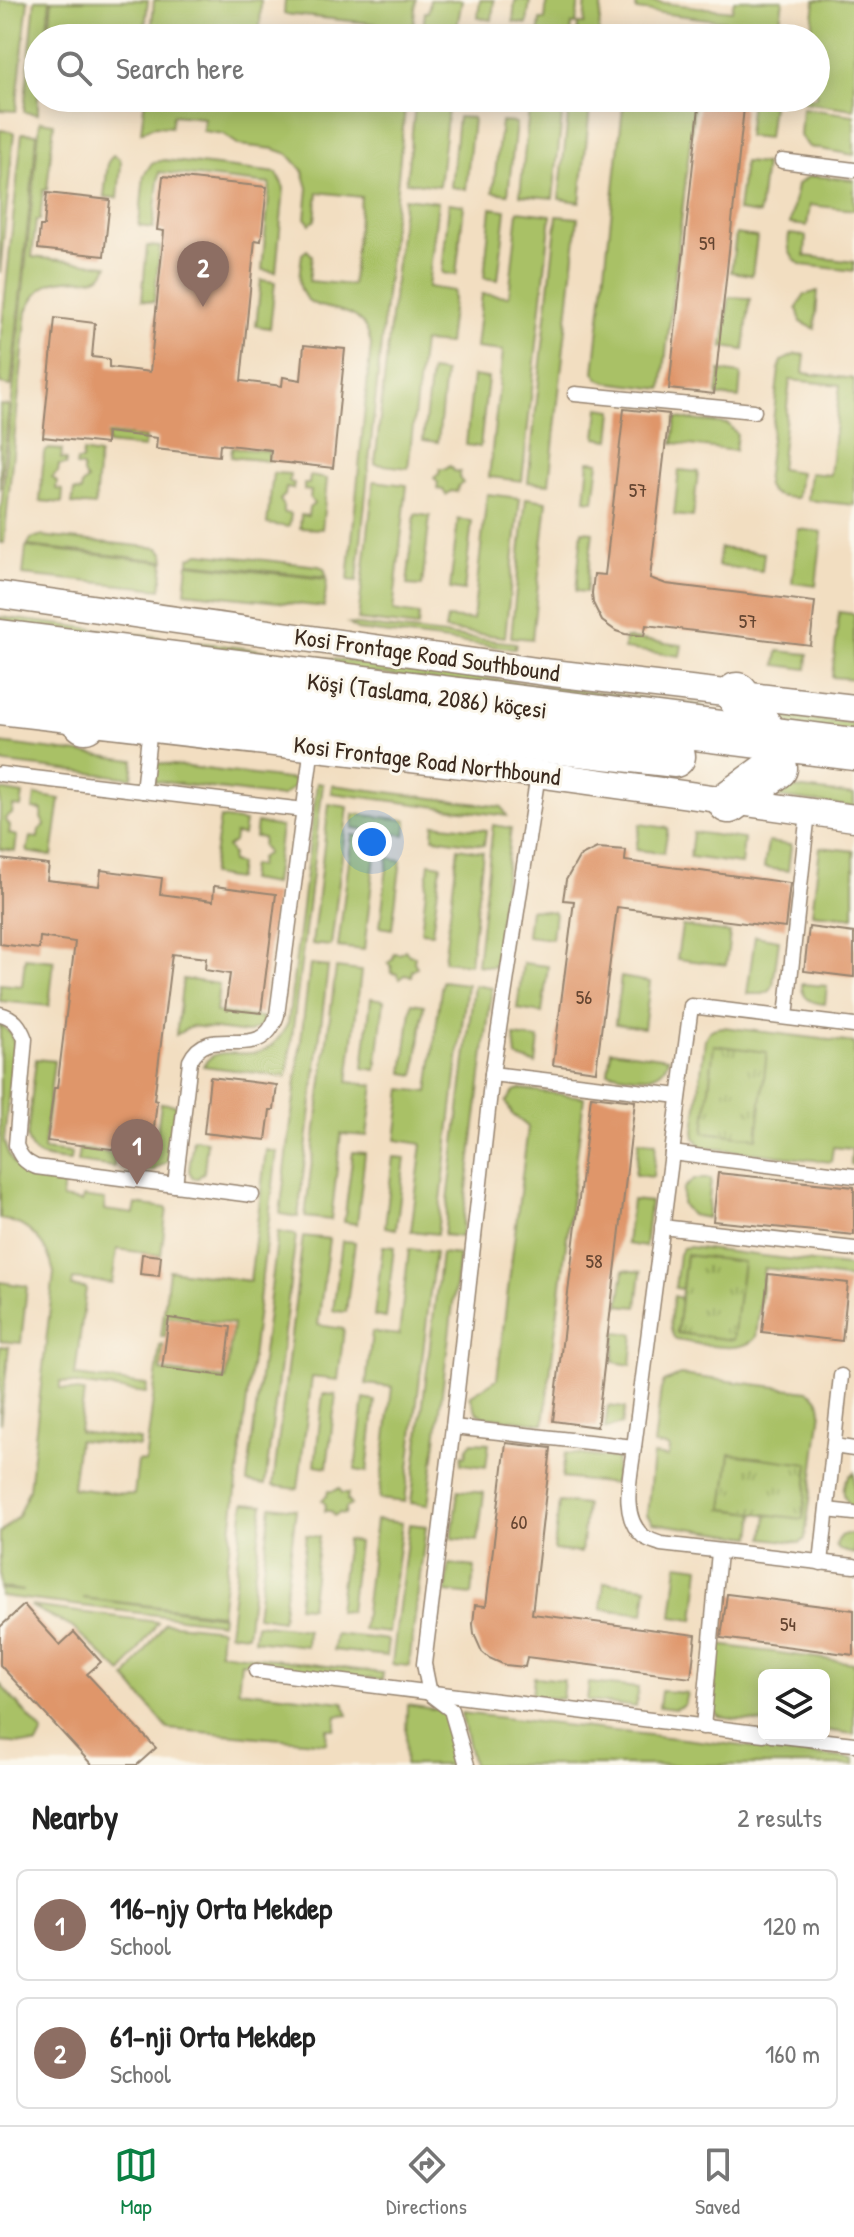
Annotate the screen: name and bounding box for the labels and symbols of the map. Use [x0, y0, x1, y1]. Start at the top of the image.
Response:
house number: 59 [699, 229, 715, 256]
pin: 2 [177, 241, 229, 307]
house number: 57 [629, 476, 647, 503]
house number: 57 [739, 607, 757, 634]
street label: Kosi Frontage Road Southbound [293, 620, 562, 688]
street label: Köşi (Taslama, 2086) köçesi [305, 664, 549, 726]
street label: Kosi Frontage Road Northbound [292, 728, 562, 792]
your location [352, 822, 392, 862]
house number: 56 [576, 983, 592, 1010]
pin: 1 [111, 1119, 163, 1185]
house number: 58 [585, 1247, 603, 1274]
house number: 60 [511, 1508, 528, 1535]
house number: 54 [780, 1610, 796, 1637]

